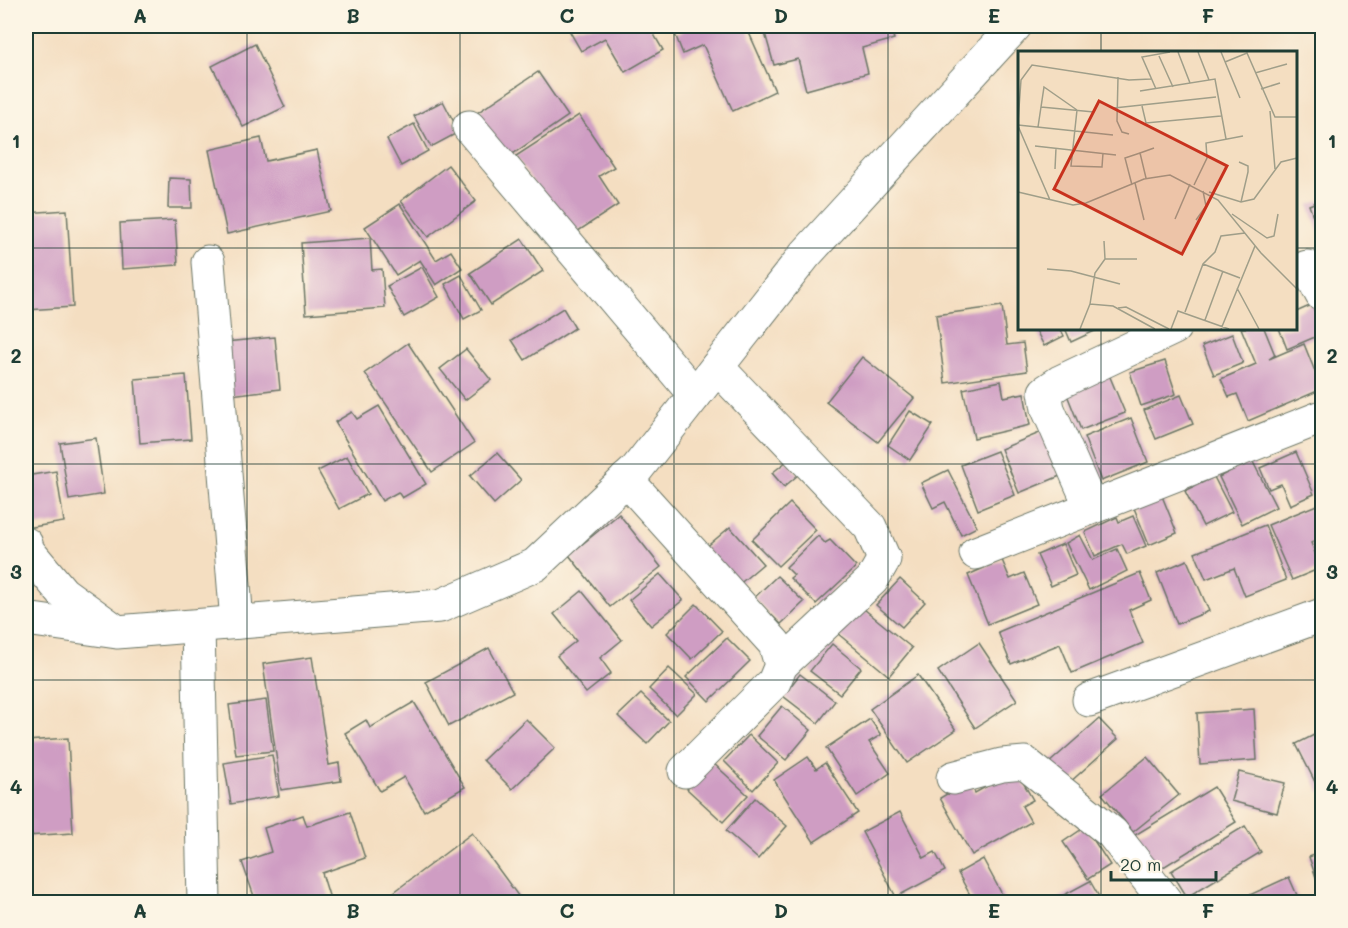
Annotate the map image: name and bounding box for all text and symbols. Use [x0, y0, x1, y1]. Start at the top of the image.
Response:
text: A [133, 2, 147, 28]
text: B [346, 2, 360, 28]
text: C [560, 2, 575, 28]
text: D [774, 2, 788, 28]
text: E [988, 2, 1000, 28]
text: F [1202, 2, 1215, 28]
inset map [1018, 51, 1297, 330]
text: 1 [12, 127, 20, 153]
text: 1 [1328, 127, 1336, 153]
text: 2 [10, 342, 22, 368]
text: 2 [1326, 342, 1338, 368]
text: 3 [10, 558, 22, 584]
text: 3 [1326, 558, 1338, 584]
text: 4 [10, 773, 23, 799]
text: 4 [1326, 773, 1339, 799]
scale bar [1111, 844, 1216, 882]
text: 20 m [1120, 852, 1161, 876]
text: A [133, 897, 147, 923]
text: B [346, 897, 360, 923]
text: C [560, 897, 575, 923]
text: D [774, 897, 788, 923]
text: E [988, 897, 1000, 923]
text: F [1202, 897, 1215, 923]

